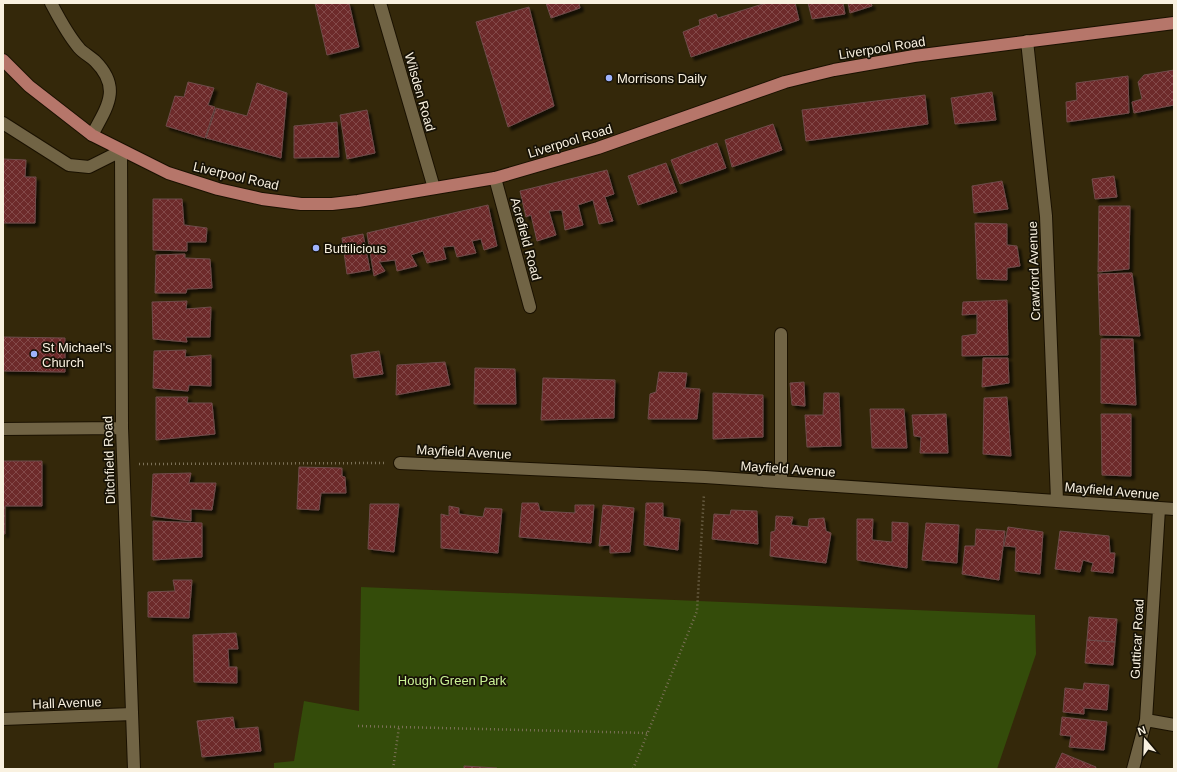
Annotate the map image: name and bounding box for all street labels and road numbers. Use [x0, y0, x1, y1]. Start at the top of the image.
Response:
street label: Liverpool Road [838, 34, 926, 62]
street label: Wilsden Road [402, 51, 438, 133]
street label: Liverpool Road [526, 121, 614, 161]
street label: Liverpool Road [192, 159, 280, 193]
street label: Acrefield Road [508, 196, 544, 282]
street label: Crawford Avenue [1025, 221, 1043, 321]
street label: Ditchfield Road [100, 416, 118, 504]
street label: Mayfield Avenue [416, 442, 512, 462]
street label: Mayfield Avenue [740, 458, 836, 480]
street label: Mayfield Avenue [1064, 479, 1160, 503]
street label: Gutticar Road [1127, 599, 1147, 679]
street label: Hall Avenue [32, 694, 102, 712]

